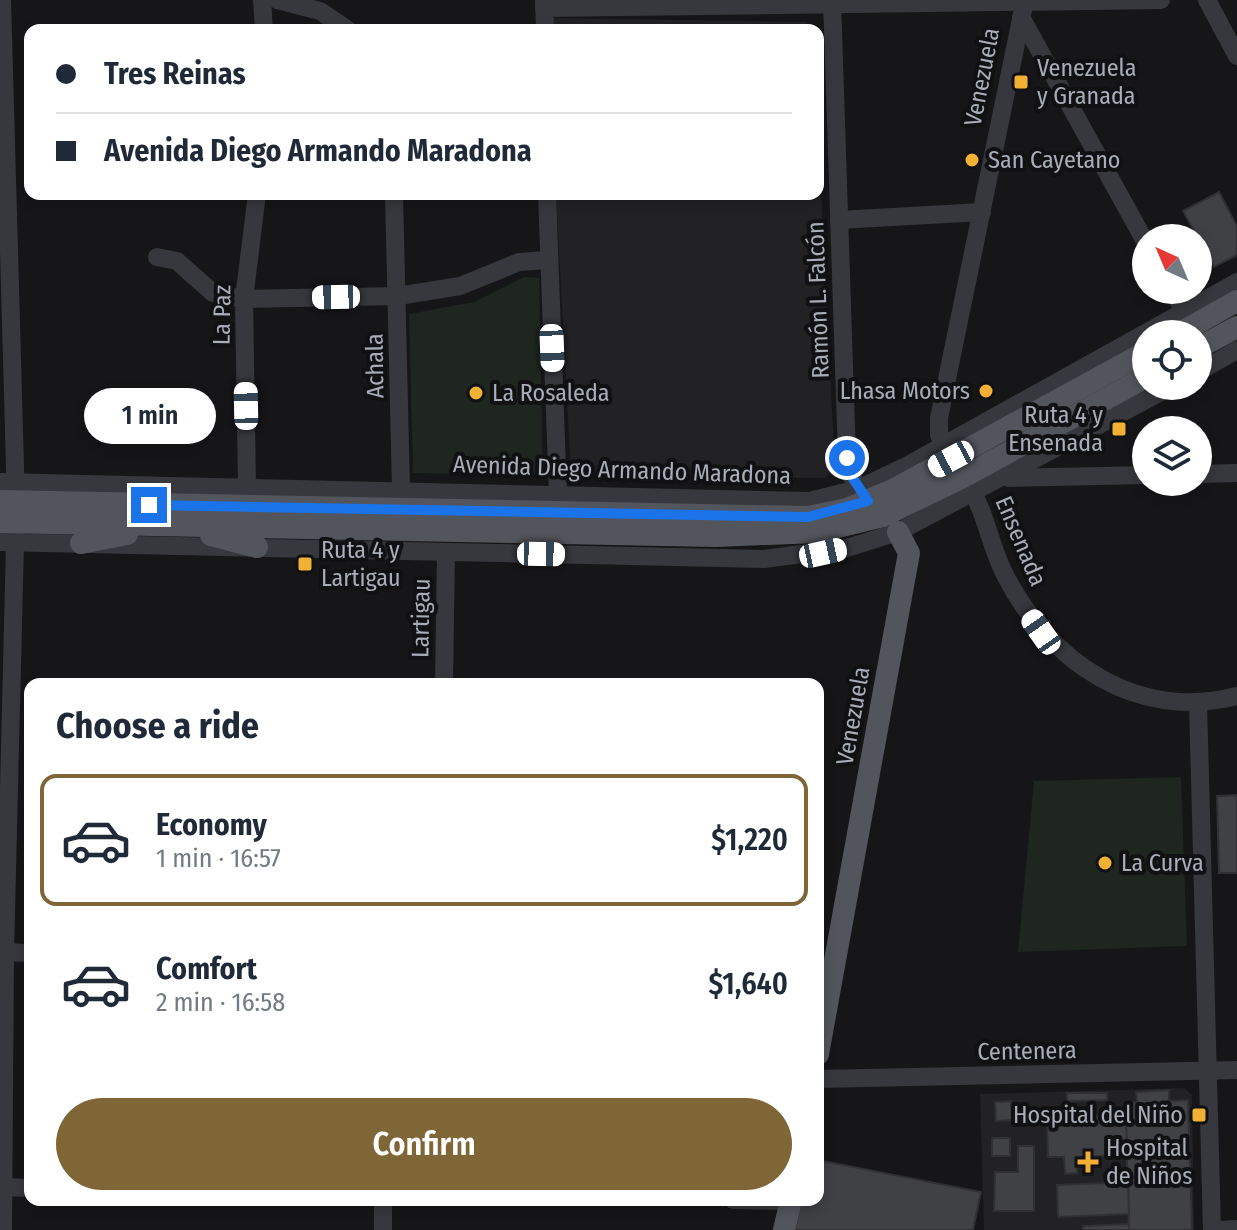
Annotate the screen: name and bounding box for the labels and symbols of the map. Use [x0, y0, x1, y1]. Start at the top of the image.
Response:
street label: Venezuela [959, 26, 1005, 128]
place label: Venezuela y Granada [1037, 54, 1136, 110]
marker: Venezuela y Granada [1012, 73, 1030, 91]
place label: San Cayetano [988, 146, 1120, 174]
marker: San Cayetano [963, 151, 981, 169]
street label: Ramón L. Falcón [801, 221, 835, 379]
north arrow [1132, 224, 1212, 304]
street label: La Paz [207, 285, 237, 345]
car [312, 285, 360, 309]
car [539, 324, 565, 372]
street label: Achala [360, 333, 390, 399]
place label: Lhasa Motors [840, 377, 970, 405]
place label: La Rosaleda [492, 379, 610, 407]
car [234, 382, 258, 430]
marker: Lhasa Motors [977, 382, 995, 400]
marker: La Rosaleda [467, 384, 485, 402]
callout: 1 min [83, 389, 215, 445]
place label: Ruta 4 y Ensenada [1008, 401, 1103, 457]
marker: Ruta 4 y Ensenada [1110, 420, 1128, 438]
car [924, 437, 978, 481]
route start [829, 440, 865, 476]
street label: Avenida Diego Armando Maradona [453, 450, 791, 490]
route end [131, 487, 167, 523]
street label: Ensenada [990, 492, 1052, 590]
place label: Ruta 4 y Lartigau [321, 536, 401, 592]
car [797, 536, 849, 570]
car [517, 542, 565, 566]
marker: Ruta 4 y Lartigau [296, 555, 314, 573]
street label: Lartigau [406, 578, 436, 658]
car [1017, 605, 1065, 659]
street label: Venezuela [831, 665, 875, 767]
place label: La Curva [1121, 849, 1204, 877]
marker: La Curva [1096, 854, 1114, 872]
street label: Centenera [977, 1036, 1077, 1066]
place label: Hospital del Niño [1013, 1101, 1183, 1129]
marker: Hospital del Niño [1190, 1106, 1208, 1124]
place label: Hospital de Niños [1106, 1134, 1193, 1190]
marker: Hospital de Niños [1077, 1151, 1099, 1173]

